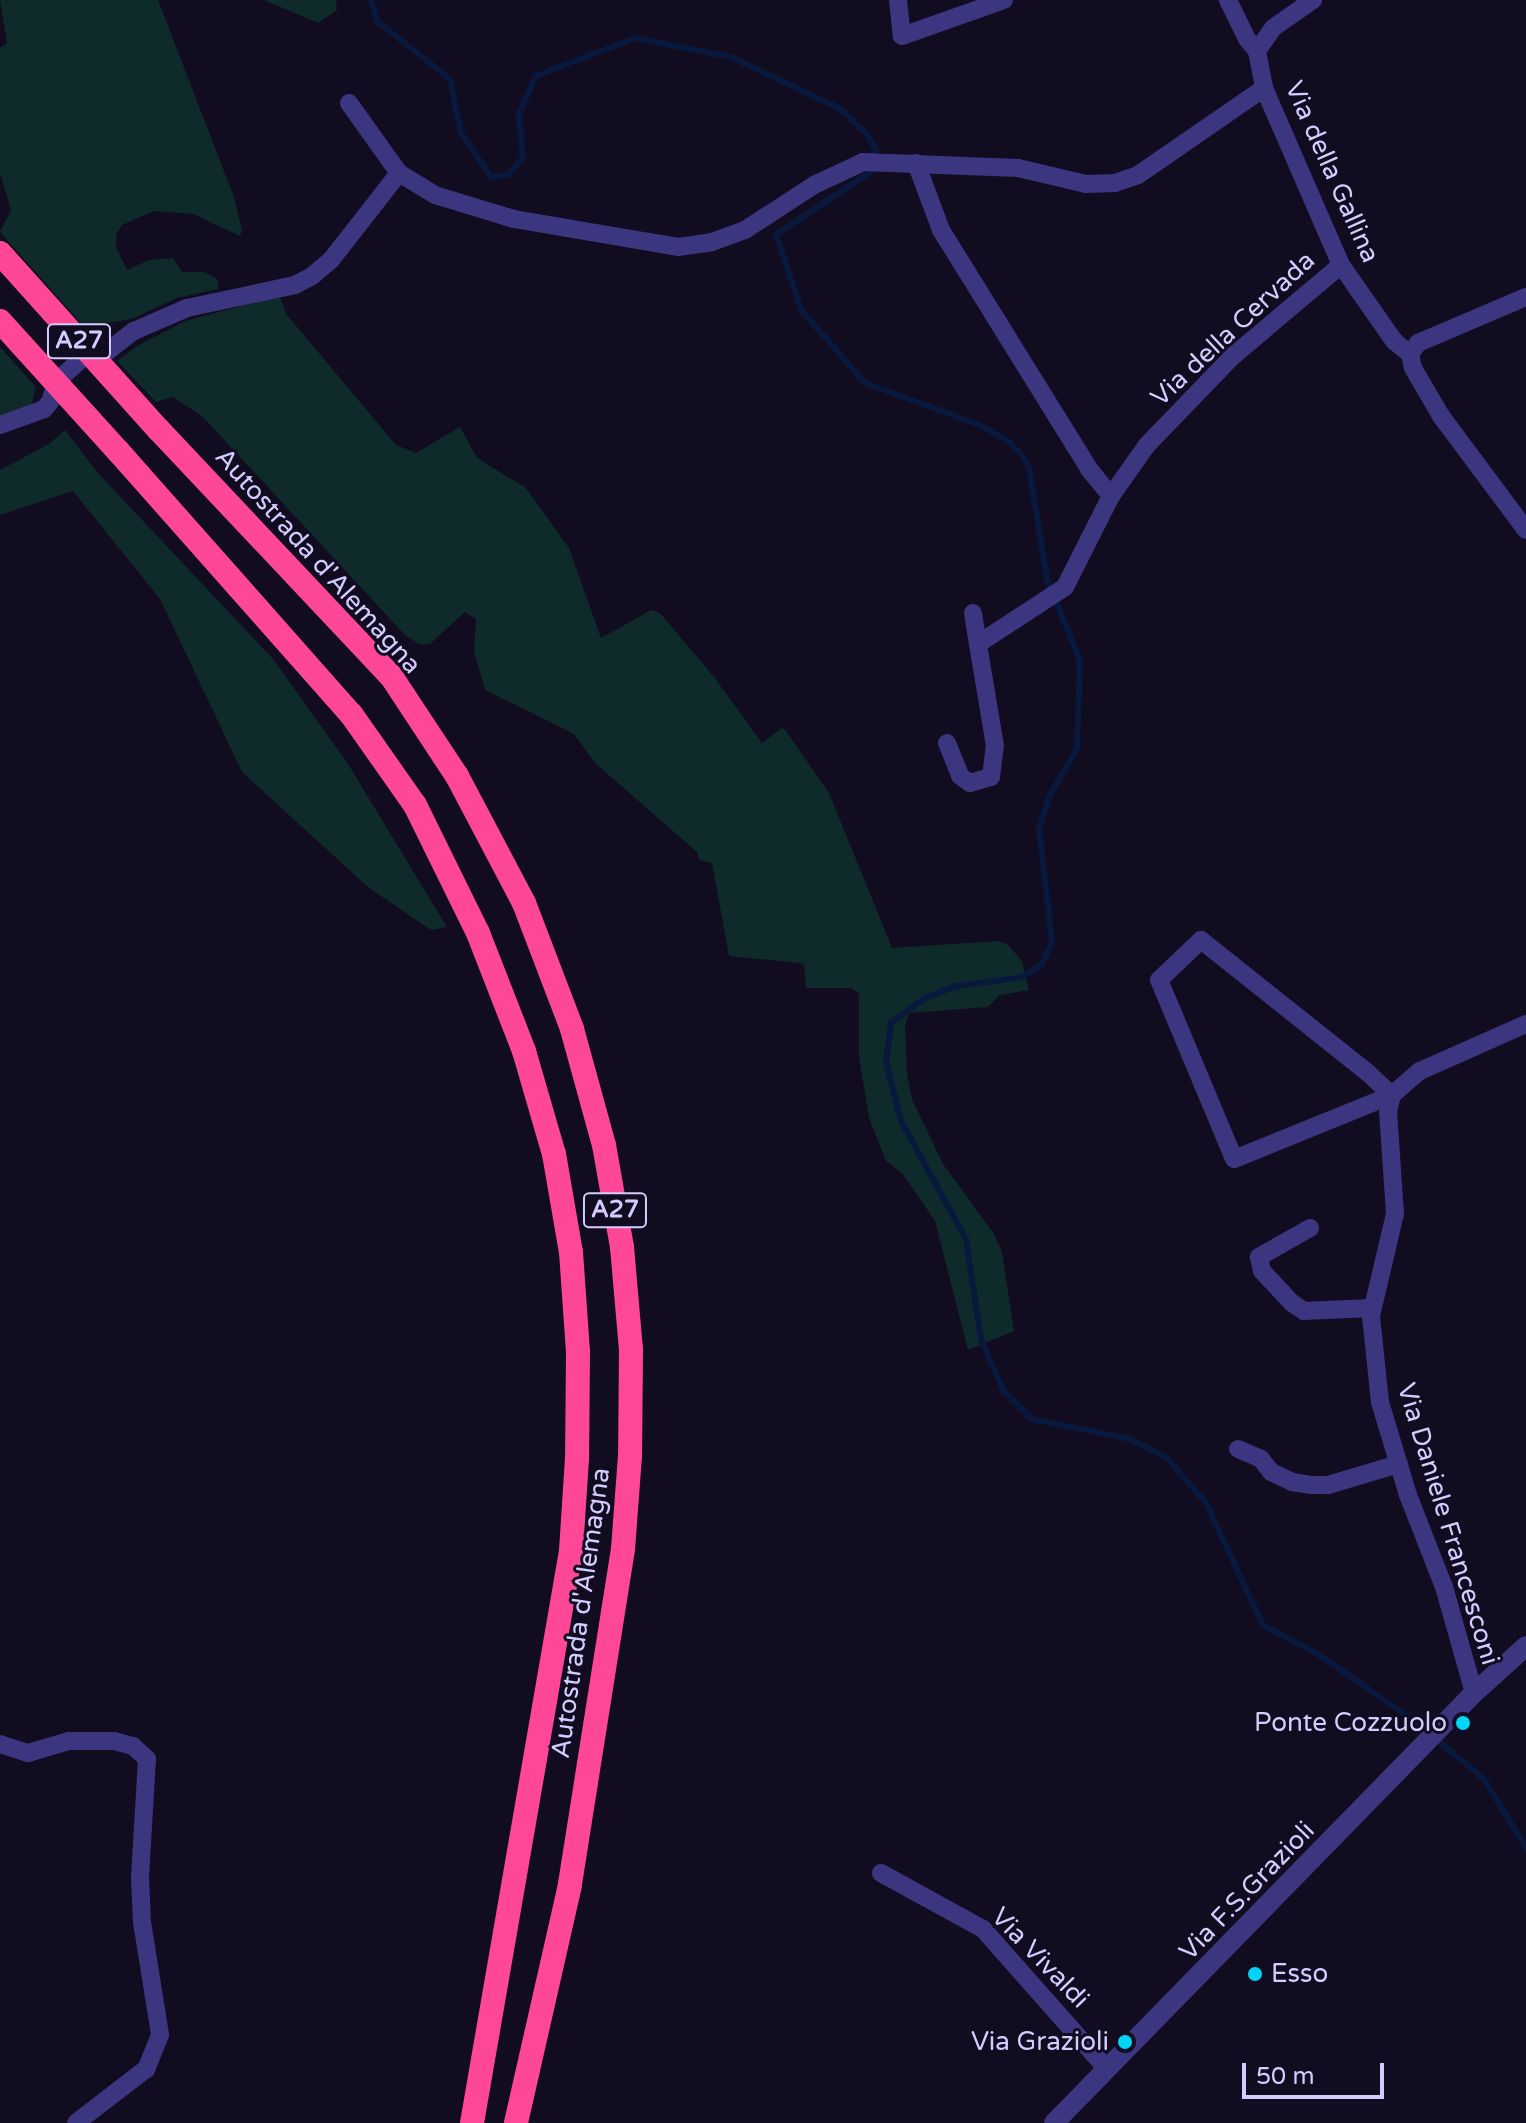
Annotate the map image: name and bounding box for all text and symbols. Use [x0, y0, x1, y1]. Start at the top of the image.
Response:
street label: Via della Gallina [1278, 76, 1386, 268]
street label: Via della Cervada [1145, 245, 1321, 413]
road number: A27 [45, 321, 113, 361]
street label: Autostrada d'Alemagna [208, 442, 428, 680]
road number: A27 [581, 1190, 649, 1230]
street label: Via Daniele Francesconi [1390, 1379, 1506, 1669]
street label: Autostrada d'Alemagna [545, 1466, 617, 1760]
place label: Ponte Cozzuolo [1254, 1707, 1447, 1739]
marker: Ponte Cozzuolo [1454, 1714, 1472, 1732]
street label: Via F.S.Grazioli [1173, 1815, 1321, 1967]
street label: Via Vivaldi [985, 1901, 1095, 2015]
place label: Esso [1271, 1958, 1328, 1990]
marker: Esso [1246, 1965, 1264, 1983]
place label: Via Grazioli [971, 2026, 1109, 2058]
marker: Via Grazioli [1116, 2033, 1134, 2051]
scale bar [1246, 2047, 1388, 2097]
text: 50 m [1256, 2062, 1314, 2091]

